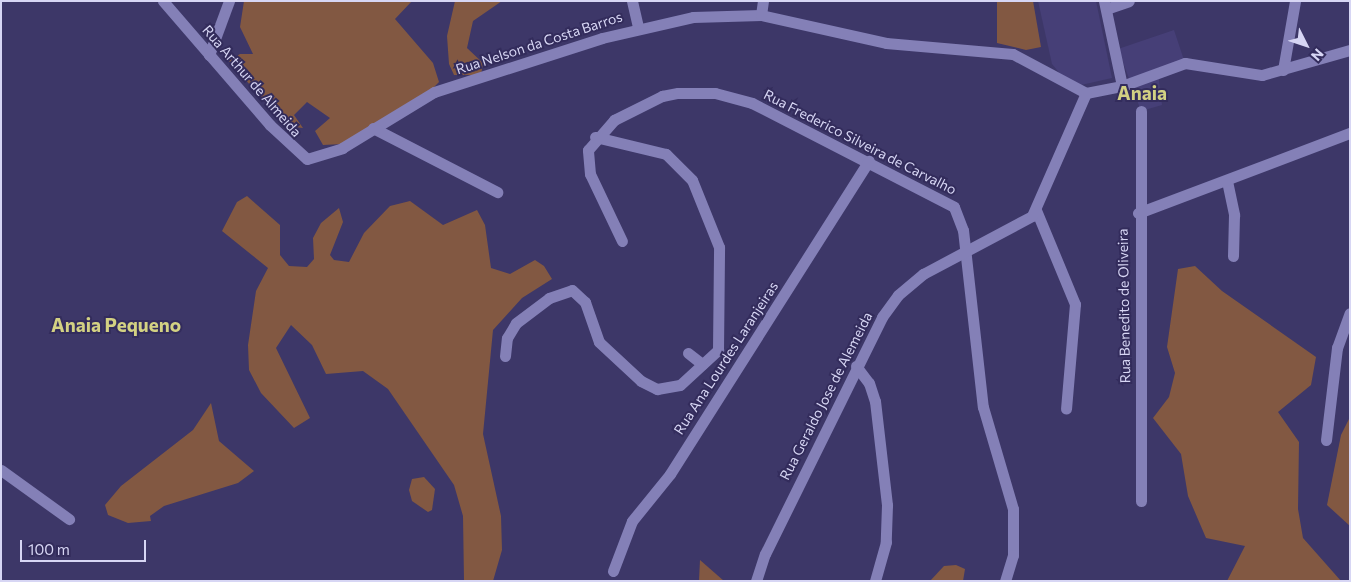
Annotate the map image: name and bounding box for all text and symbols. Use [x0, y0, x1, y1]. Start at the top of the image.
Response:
street label: Rua Nelson da Costa Barros [454, 8, 624, 78]
north arrow [1281, 20, 1331, 70]
street label: Rua Arthur de Almeida [199, 22, 305, 140]
text: N [1308, 46, 1328, 65]
district label: Anaia [1117, 82, 1167, 104]
street label: Rua Frederico Silveira de Carvalho [761, 86, 959, 198]
street label: Rua Benedito de Oliveira [1114, 228, 1134, 384]
street label: Rua Ana Lourdes Laranjeiras [670, 278, 782, 438]
street label: Rua Geraldo Jose de Alemeida [776, 309, 876, 483]
district label: Anaia Pequeno [51, 314, 181, 336]
scale bar [22, 530, 149, 562]
text: 100 m [28, 540, 70, 558]

